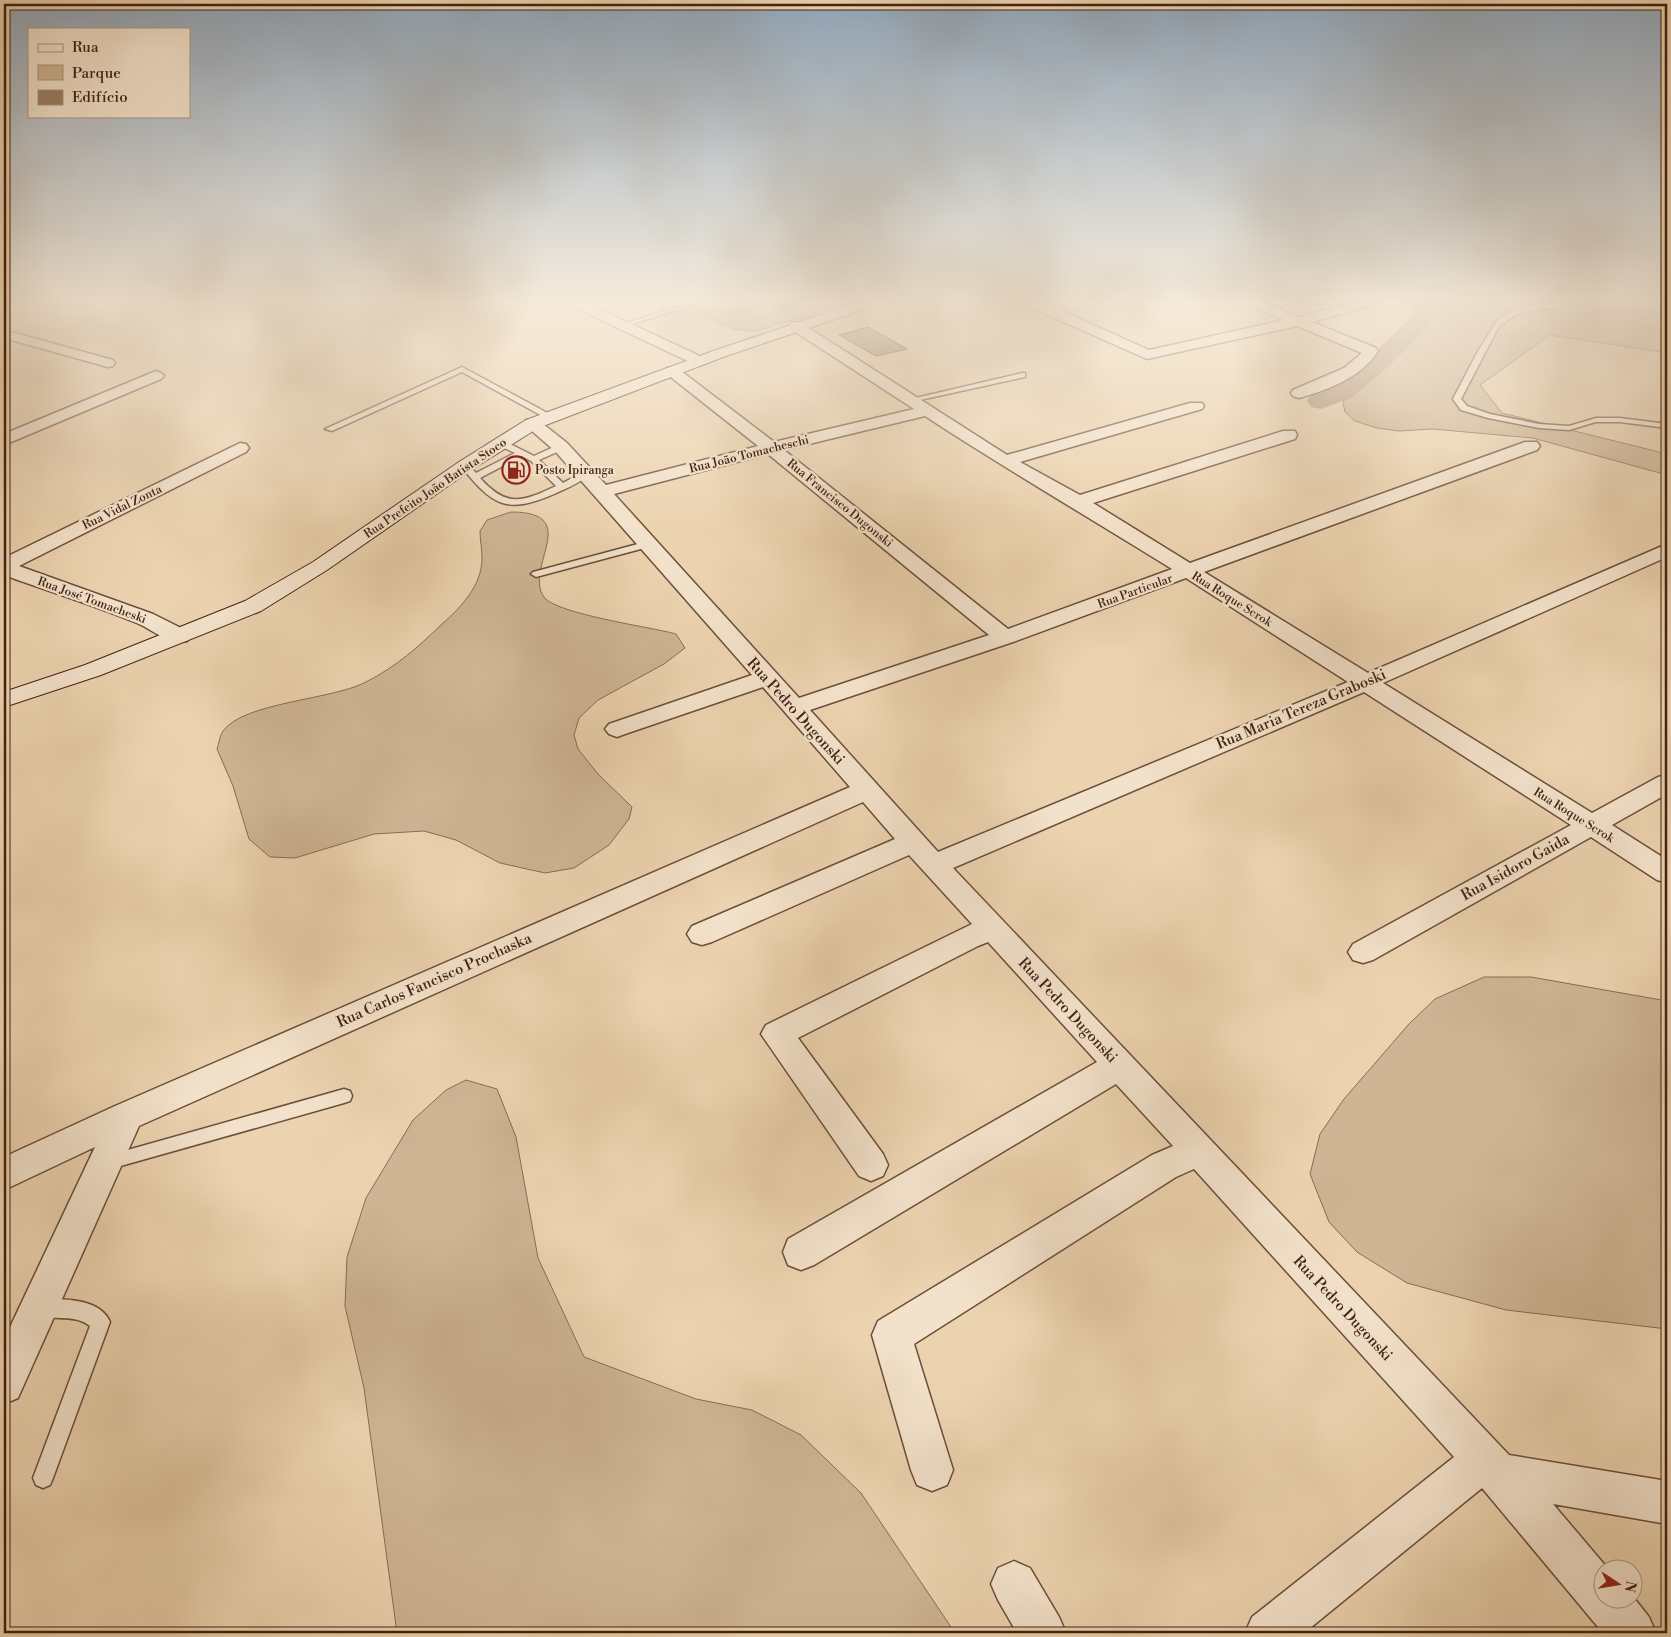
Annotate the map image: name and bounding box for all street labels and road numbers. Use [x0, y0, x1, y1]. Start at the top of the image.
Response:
street label: Rua João Tomacheschi [688, 432, 811, 477]
street label: Rua Prefeito João Batista Stoco [361, 435, 510, 542]
street label: Rua Francisco Dugonski [784, 456, 896, 551]
street label: Rua Vidal Zonta [80, 481, 165, 533]
street label: Rua Roque Scrok [1189, 569, 1276, 631]
street label: Rua Particular [1096, 571, 1175, 612]
street label: Rua José Tomacheski [35, 574, 148, 627]
street label: Rua Pedro Dugonski [743, 654, 849, 769]
street label: Rua Maria Tereza Graboski [1213, 665, 1389, 754]
street label: Rua Roque Scrok [1531, 785, 1618, 847]
street label: Rua Isidoro Gaida [1458, 830, 1573, 905]
street label: Rua Carlos Fancisco Prochaska [334, 929, 535, 1032]
street label: Rua Pedro Dugonski [1014, 954, 1122, 1067]
street label: Rua Pedro Dugonski [1289, 1252, 1397, 1365]

